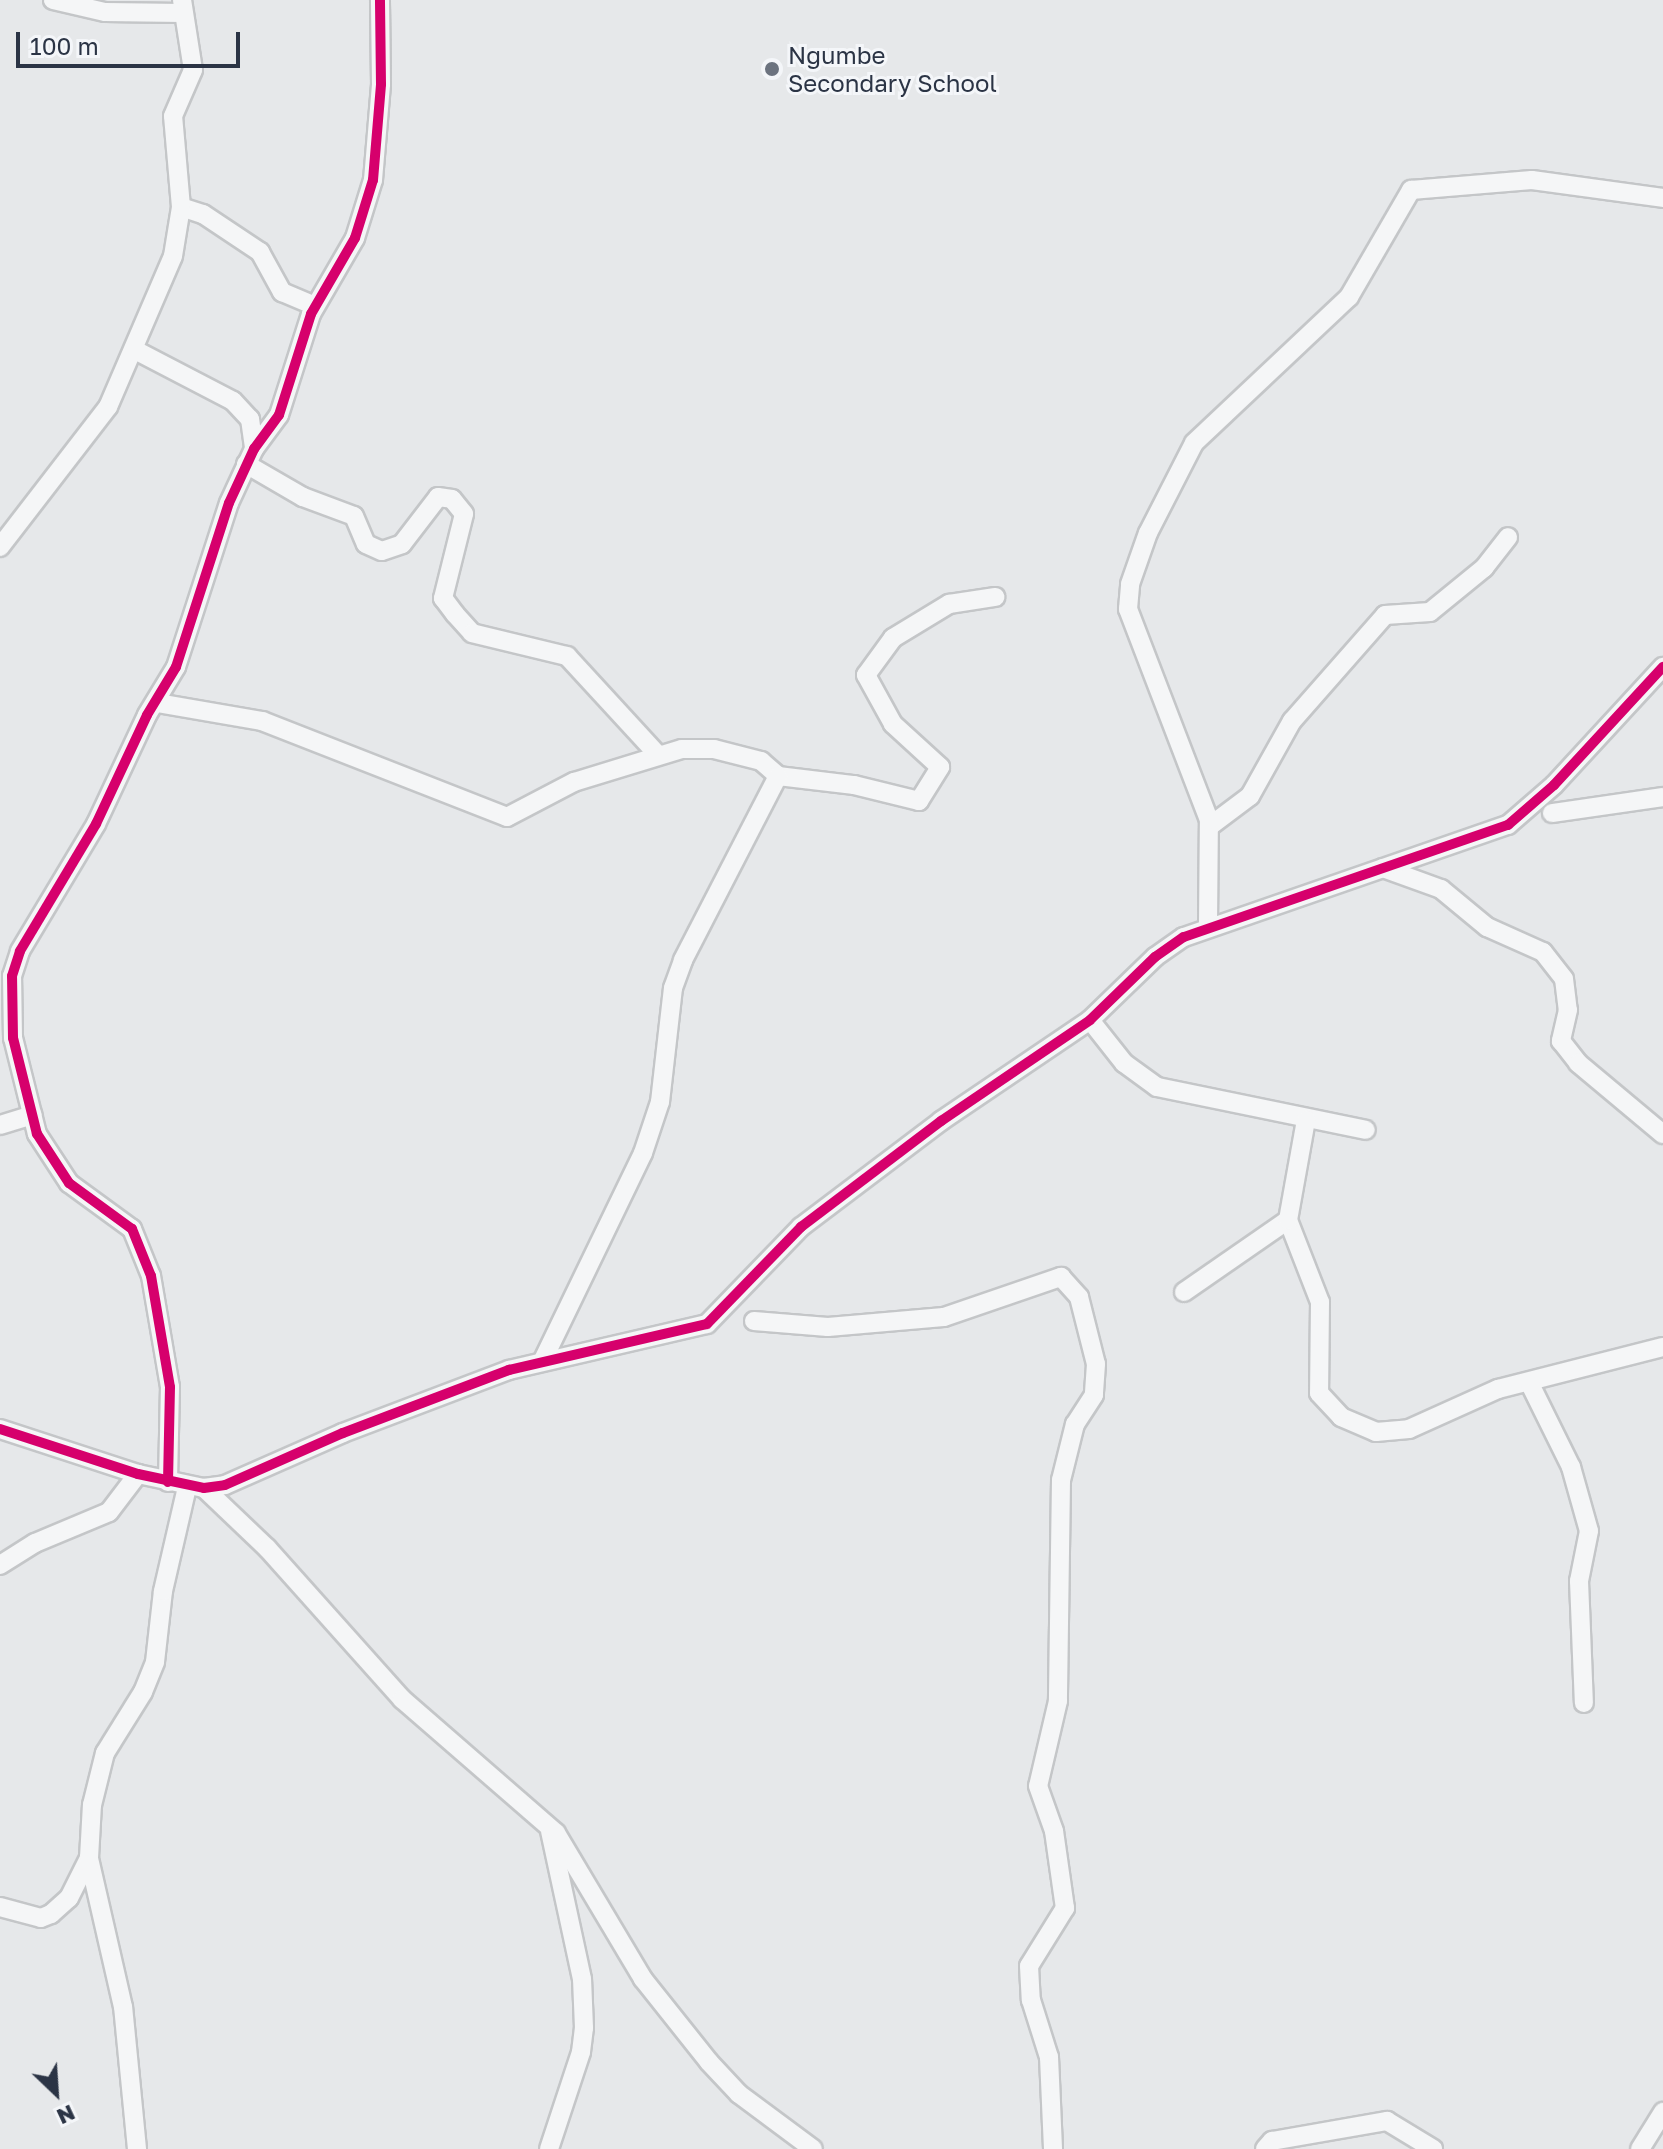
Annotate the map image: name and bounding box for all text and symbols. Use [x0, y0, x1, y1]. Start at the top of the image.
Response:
scale bar [20, 16, 244, 66]
text: 100 m [30, 31, 99, 60]
place label: Ngumbe Secondary School [788, 41, 997, 97]
marker: Ngumbe Secondary School [763, 60, 781, 78]
north arrow [16, 2053, 96, 2133]
text: N [53, 2099, 80, 2131]

